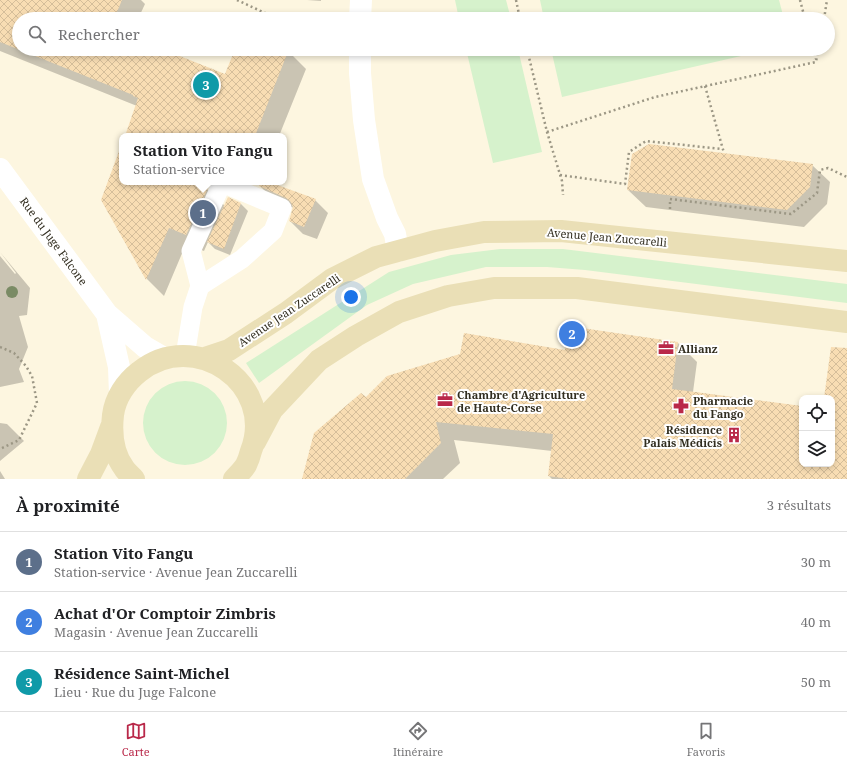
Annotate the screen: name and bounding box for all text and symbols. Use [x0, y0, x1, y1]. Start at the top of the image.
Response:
search box [12, 12, 835, 56]
icon: search [26, 23, 48, 45]
text: Rechercher [58, 24, 140, 44]
pin: 3 [193, 70, 219, 100]
popup [119, 133, 287, 185]
text: Station Vito Fangu [133, 140, 273, 160]
text: Station-service [133, 160, 225, 178]
street label: Rue du Juge Falcone [17, 194, 91, 288]
pin: 1 [190, 198, 216, 228]
street label: Avenue Jean Zuccarelli [547, 224, 668, 250]
street label: Avenue Jean Zuccarelli [235, 270, 343, 350]
your location [341, 287, 361, 307]
pin: 2 [559, 319, 585, 349]
office icon: Allianz [657, 339, 675, 357]
place label: Allianz [678, 341, 718, 356]
place label: Chambre d'Agriculture de Haute-Corse [457, 387, 585, 415]
office icon: Chambre d'Agriculture de Haute-Corse [436, 391, 454, 409]
place label: Pharmacie du Fango [693, 393, 753, 421]
map controls [799, 395, 835, 467]
button: locate [799, 395, 835, 431]
pharmacy icon: Pharmacie du Fango [672, 397, 690, 415]
place label: Résidence Palais Médicis [643, 422, 722, 450]
building icon: Résidence Palais Médicis [725, 426, 743, 444]
button: layers [799, 431, 835, 467]
text: À proximité [16, 494, 120, 517]
text: 3 résultats [767, 496, 831, 514]
text: Station Vito Fangu [54, 543, 193, 563]
text: 1 [25, 553, 33, 571]
text: 30 m [801, 553, 831, 571]
text: Station-service · Avenue Jean Zuccarelli [54, 563, 298, 581]
text: Achat d'Or Comptoir Zimbris [54, 603, 276, 623]
text: 2 [25, 613, 33, 631]
text: 40 m [801, 613, 831, 631]
text: Magasin · Avenue Jean Zuccarelli [54, 623, 258, 641]
text: Résidence Saint-Michel [54, 663, 230, 683]
text: 3 [25, 673, 33, 691]
text: 50 m [801, 673, 831, 691]
text: Lieu · Rue du Juge Falcone [54, 683, 216, 701]
tab: Carte [122, 720, 150, 759]
tab: Itinéraire [393, 720, 443, 759]
tab: Favoris [687, 720, 725, 759]

